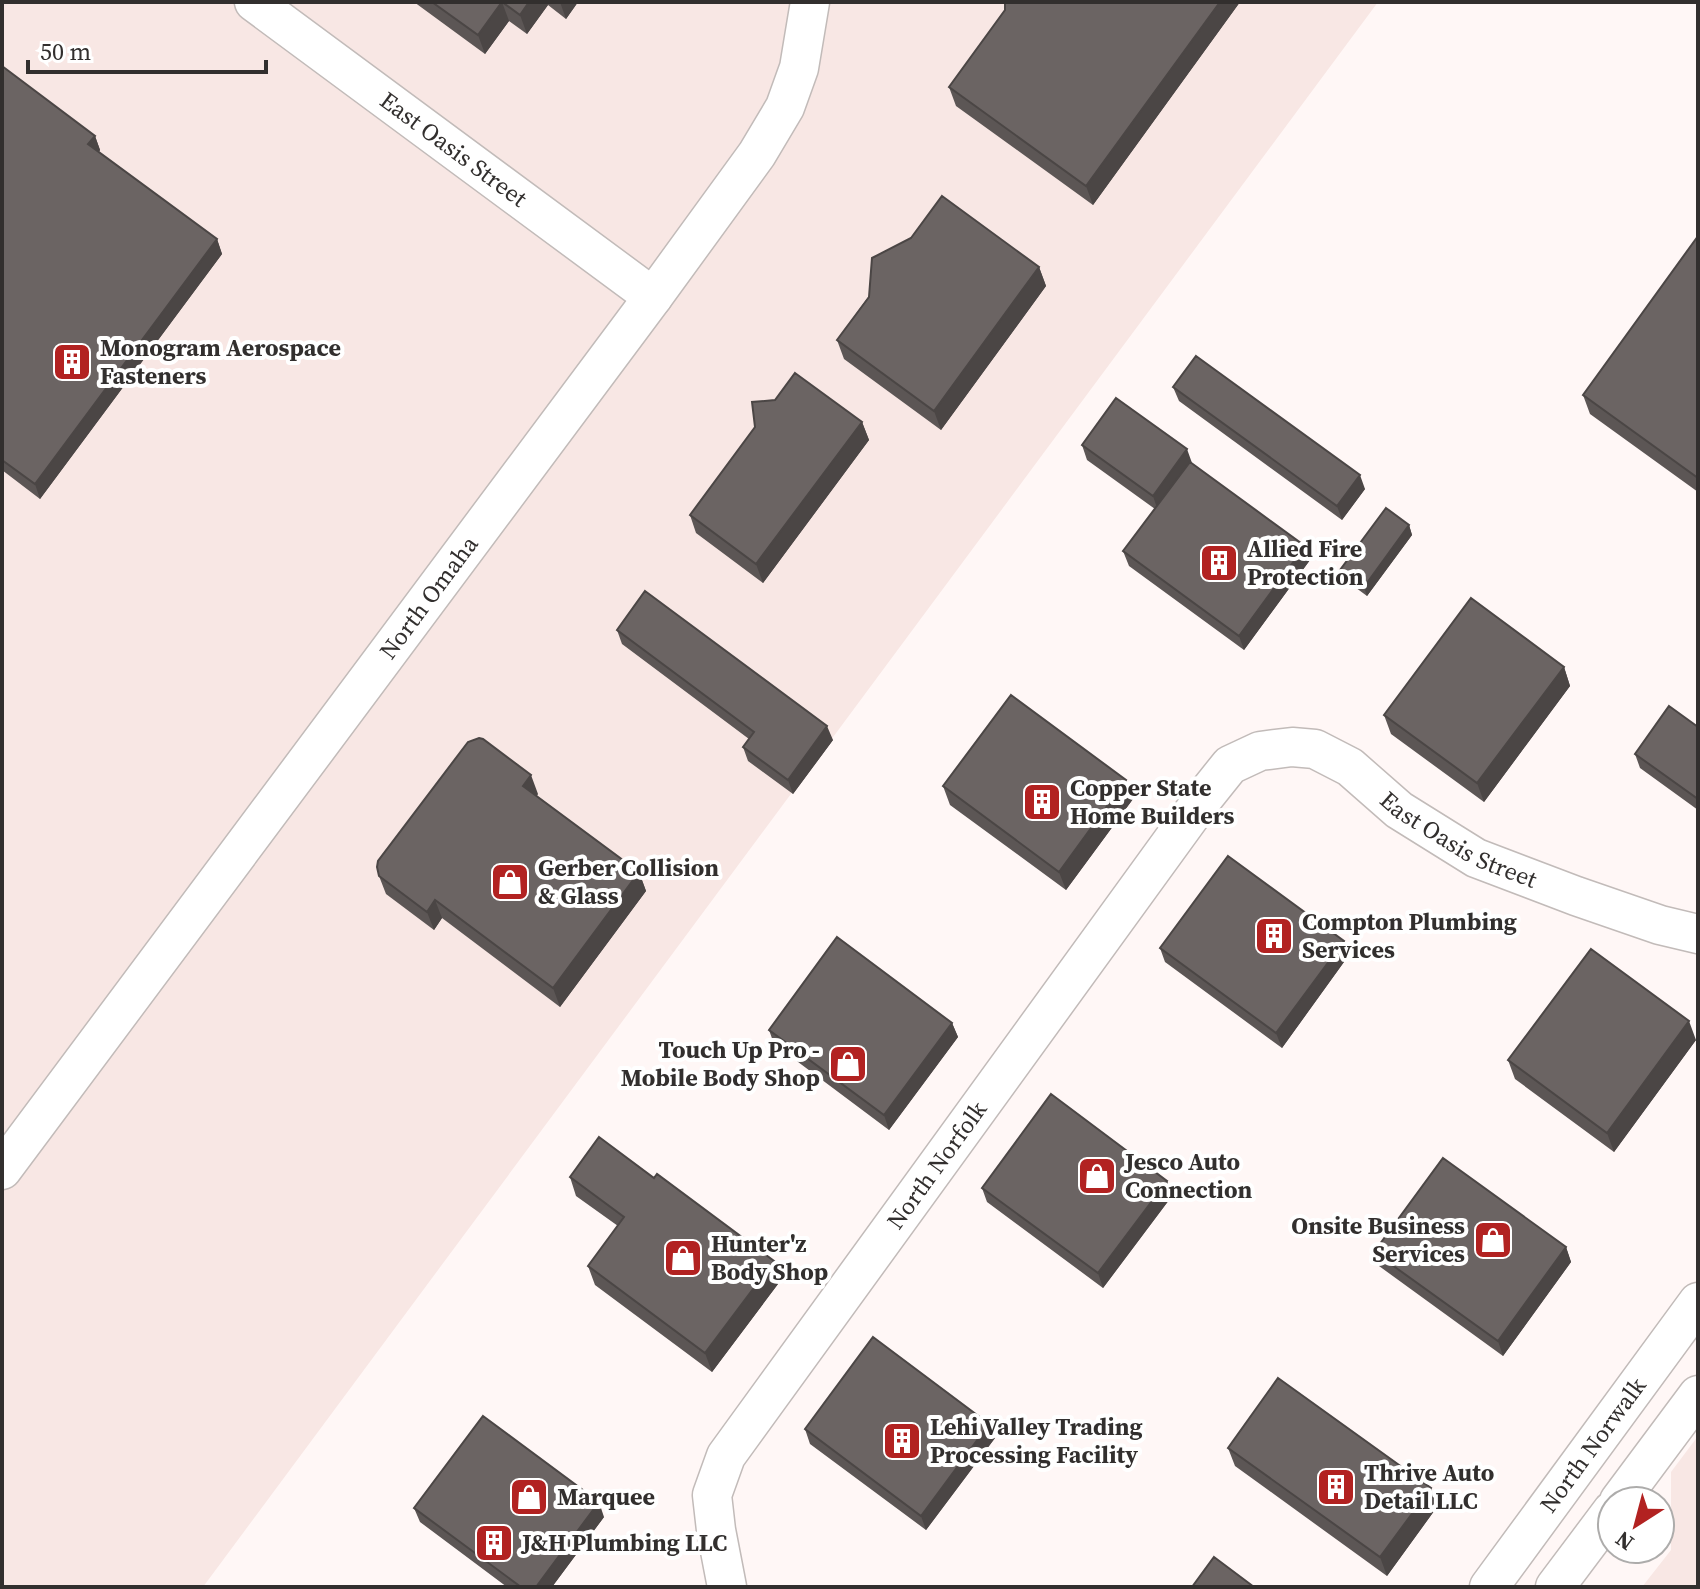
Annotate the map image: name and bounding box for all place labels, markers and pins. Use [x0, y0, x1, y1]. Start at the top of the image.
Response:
place label: Monogram Aerospace Fasteners [100, 331, 341, 392]
building icon: Monogram Aerospace Fasteners [51, 341, 93, 383]
place label: Allied Fire Protection [1247, 532, 1364, 593]
building icon: Allied Fire Protection [1198, 542, 1240, 584]
place label: Copper State Home Builders [1070, 771, 1235, 832]
building icon: Copper State Home Builders [1021, 781, 1063, 823]
place label: Gerber Collision & Glass [538, 851, 719, 912]
shop icon: Gerber Collision & Glass [489, 861, 531, 903]
place label: Compton Plumbing Services [1302, 905, 1517, 966]
building icon: Compton Plumbing Services [1253, 915, 1295, 957]
place label: Touch Up Pro - Mobile Body Shop [621, 1033, 820, 1094]
shop icon: Touch Up Pro - Mobile Body Shop [827, 1043, 869, 1085]
place label: Jesco Auto Connection [1123, 1145, 1252, 1206]
shop icon: Jesco Auto Connection [1076, 1155, 1118, 1197]
place label: Onsite Business Services [1291, 1209, 1465, 1270]
shop icon: Onsite Business Services [1472, 1219, 1514, 1261]
place label: Hunter'z Body Shop [711, 1227, 828, 1288]
shop icon: Hunter'z Body Shop [662, 1237, 704, 1279]
place label: Lehi Valley Trading Processing Facility [930, 1410, 1143, 1471]
building icon: Lehi Valley Trading Processing Facility [881, 1420, 923, 1462]
place label: Thrive Auto Detail LLC [1364, 1456, 1494, 1517]
building icon: Thrive Auto Detail LLC [1315, 1466, 1357, 1508]
shop icon: Marquee [508, 1476, 550, 1518]
place label: Marquee [557, 1480, 655, 1513]
building icon: J&H Plumbing LLC [473, 1522, 515, 1564]
place label: J&H Plumbing LLC [520, 1526, 727, 1559]

